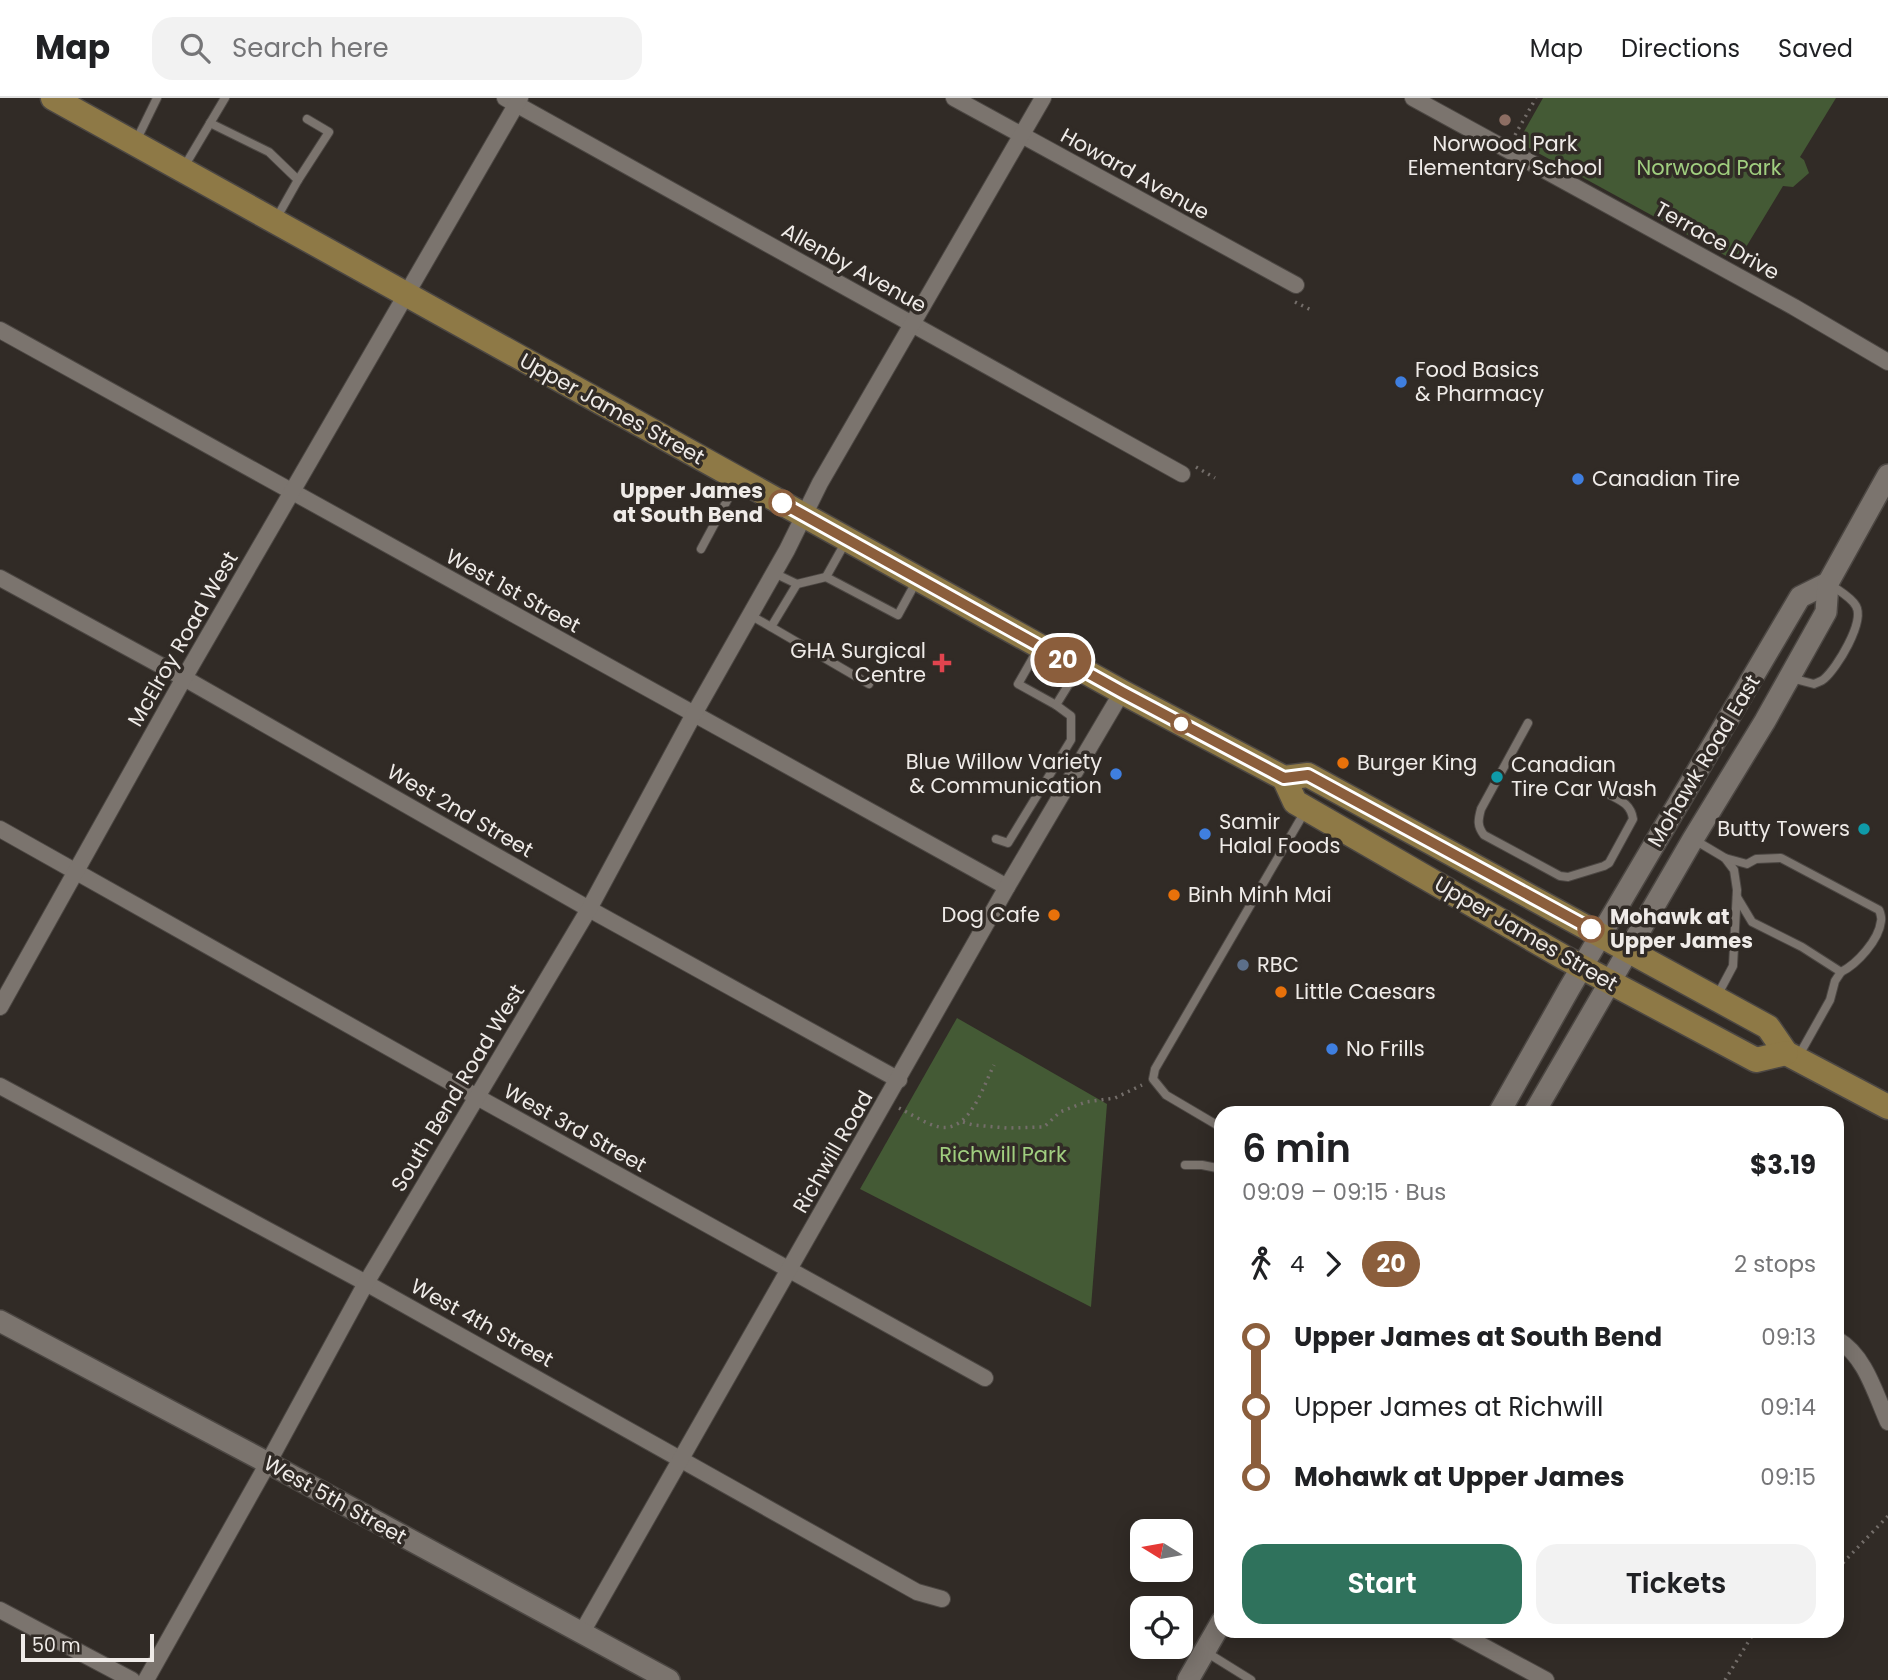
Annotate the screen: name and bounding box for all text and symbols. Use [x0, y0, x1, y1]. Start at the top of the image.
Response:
search box [152, 17, 642, 80]
text: Map [35, 24, 110, 71]
icon: search [176, 29, 214, 67]
text: Search here [232, 30, 389, 66]
text: Map [1530, 32, 1583, 65]
text: Directions [1621, 32, 1740, 65]
text: Saved [1778, 32, 1853, 65]
marker: Norwood Park Elementary School [1497, 112, 1513, 128]
street label: Howard Avenue [1056, 121, 1215, 226]
place label: Norwood Park Elementary School [1408, 129, 1602, 182]
park label: Norwood Park [1637, 153, 1782, 182]
street label: Terrace Drive [1650, 194, 1785, 287]
street label: Allenby Avenue [777, 216, 932, 319]
street label: Upper James Street [515, 346, 710, 471]
place label: Food Basics & Pharmacy [1415, 355, 1544, 408]
marker: Food Basics & Pharmacy [1393, 374, 1409, 390]
place label: Canadian Tire [1592, 464, 1740, 493]
marker: Canadian Tire [1570, 471, 1586, 487]
place label: Upper James at South Bend [613, 476, 763, 529]
marker: Upper James at South Bend [769, 490, 795, 516]
street label: West 1st Street [441, 541, 586, 640]
street label: McElroy Road West [121, 546, 245, 732]
place label: GHA Surgical Centre [790, 636, 926, 689]
line badge: 20 [1032, 637, 1094, 683]
text: 20 [1048, 643, 1078, 676]
marker: GHA Surgical Centre [932, 653, 952, 673]
street label: Mohawk Road East [1641, 669, 1767, 852]
unlabelled marker [1171, 714, 1191, 734]
place label: Blue Willow Variety & Communication [906, 747, 1102, 800]
place label: Burger King [1357, 748, 1477, 777]
place label: Canadian Tire Car Wash [1511, 750, 1657, 803]
marker: Burger King [1335, 755, 1351, 771]
street label: West 2nd Street [382, 757, 539, 864]
marker: Blue Willow Variety & Communication [1108, 766, 1124, 782]
marker: Canadian Tire Car Wash [1489, 769, 1505, 785]
place label: Samir Halal Foods [1219, 807, 1341, 860]
place label: Butty Towers [1717, 814, 1850, 843]
marker: Butty Towers [1856, 821, 1872, 837]
marker: Samir Halal Foods [1197, 826, 1213, 842]
street label: Upper James Street [1429, 869, 1623, 998]
place label: Binh Minh Mai [1188, 880, 1332, 909]
marker: Binh Minh Mai [1166, 887, 1182, 903]
place label: Dog Cafe [942, 900, 1040, 929]
place label: Mohawk at Upper James [1610, 902, 1753, 955]
marker: Dog Cafe [1046, 907, 1062, 923]
marker: Mohawk at Upper James [1578, 916, 1604, 942]
place label: RBC [1257, 950, 1299, 979]
marker: RBC [1235, 957, 1251, 973]
place label: Little Caesars [1295, 977, 1436, 1006]
street label: South Bend Road West [384, 979, 531, 1197]
marker: Little Caesars [1273, 984, 1289, 1000]
place label: No Frills [1346, 1034, 1425, 1063]
marker: No Frills [1324, 1041, 1340, 1057]
street label: West 3rd Street [499, 1076, 652, 1179]
street label: Richwill Road [786, 1085, 879, 1218]
text: 6 min [1242, 1122, 1351, 1175]
park label: Richwill Park [939, 1140, 1067, 1169]
text: $3.19 [1750, 1147, 1816, 1183]
text: 09:09 – 09:15 · Bus [1242, 1176, 1446, 1208]
icon: walk [1242, 1245, 1280, 1283]
icon: forward [1314, 1245, 1352, 1283]
text: 20 [1376, 1247, 1406, 1280]
text: 4 [1290, 1248, 1304, 1280]
text: 2 stops [1734, 1248, 1816, 1280]
street label: West 4th Street [406, 1271, 559, 1374]
text: Upper James at South Bend [1294, 1319, 1662, 1355]
text: 09:13 [1761, 1321, 1816, 1353]
text: Upper James at Richwill [1294, 1389, 1603, 1425]
text: 09:14 [1760, 1391, 1816, 1423]
street label: West 5th Street [259, 1448, 412, 1551]
text: Mohawk at Upper James [1294, 1459, 1624, 1495]
text: 09:15 [1760, 1461, 1816, 1493]
north arrow [1130, 1519, 1194, 1582]
map controls [1130, 1519, 1193, 1659]
button: Start [1242, 1544, 1522, 1624]
button: Tickets [1536, 1544, 1816, 1624]
button: locate [1130, 1596, 1193, 1659]
scale bar [21, 1631, 154, 1663]
text: 50 m [32, 1632, 81, 1659]

